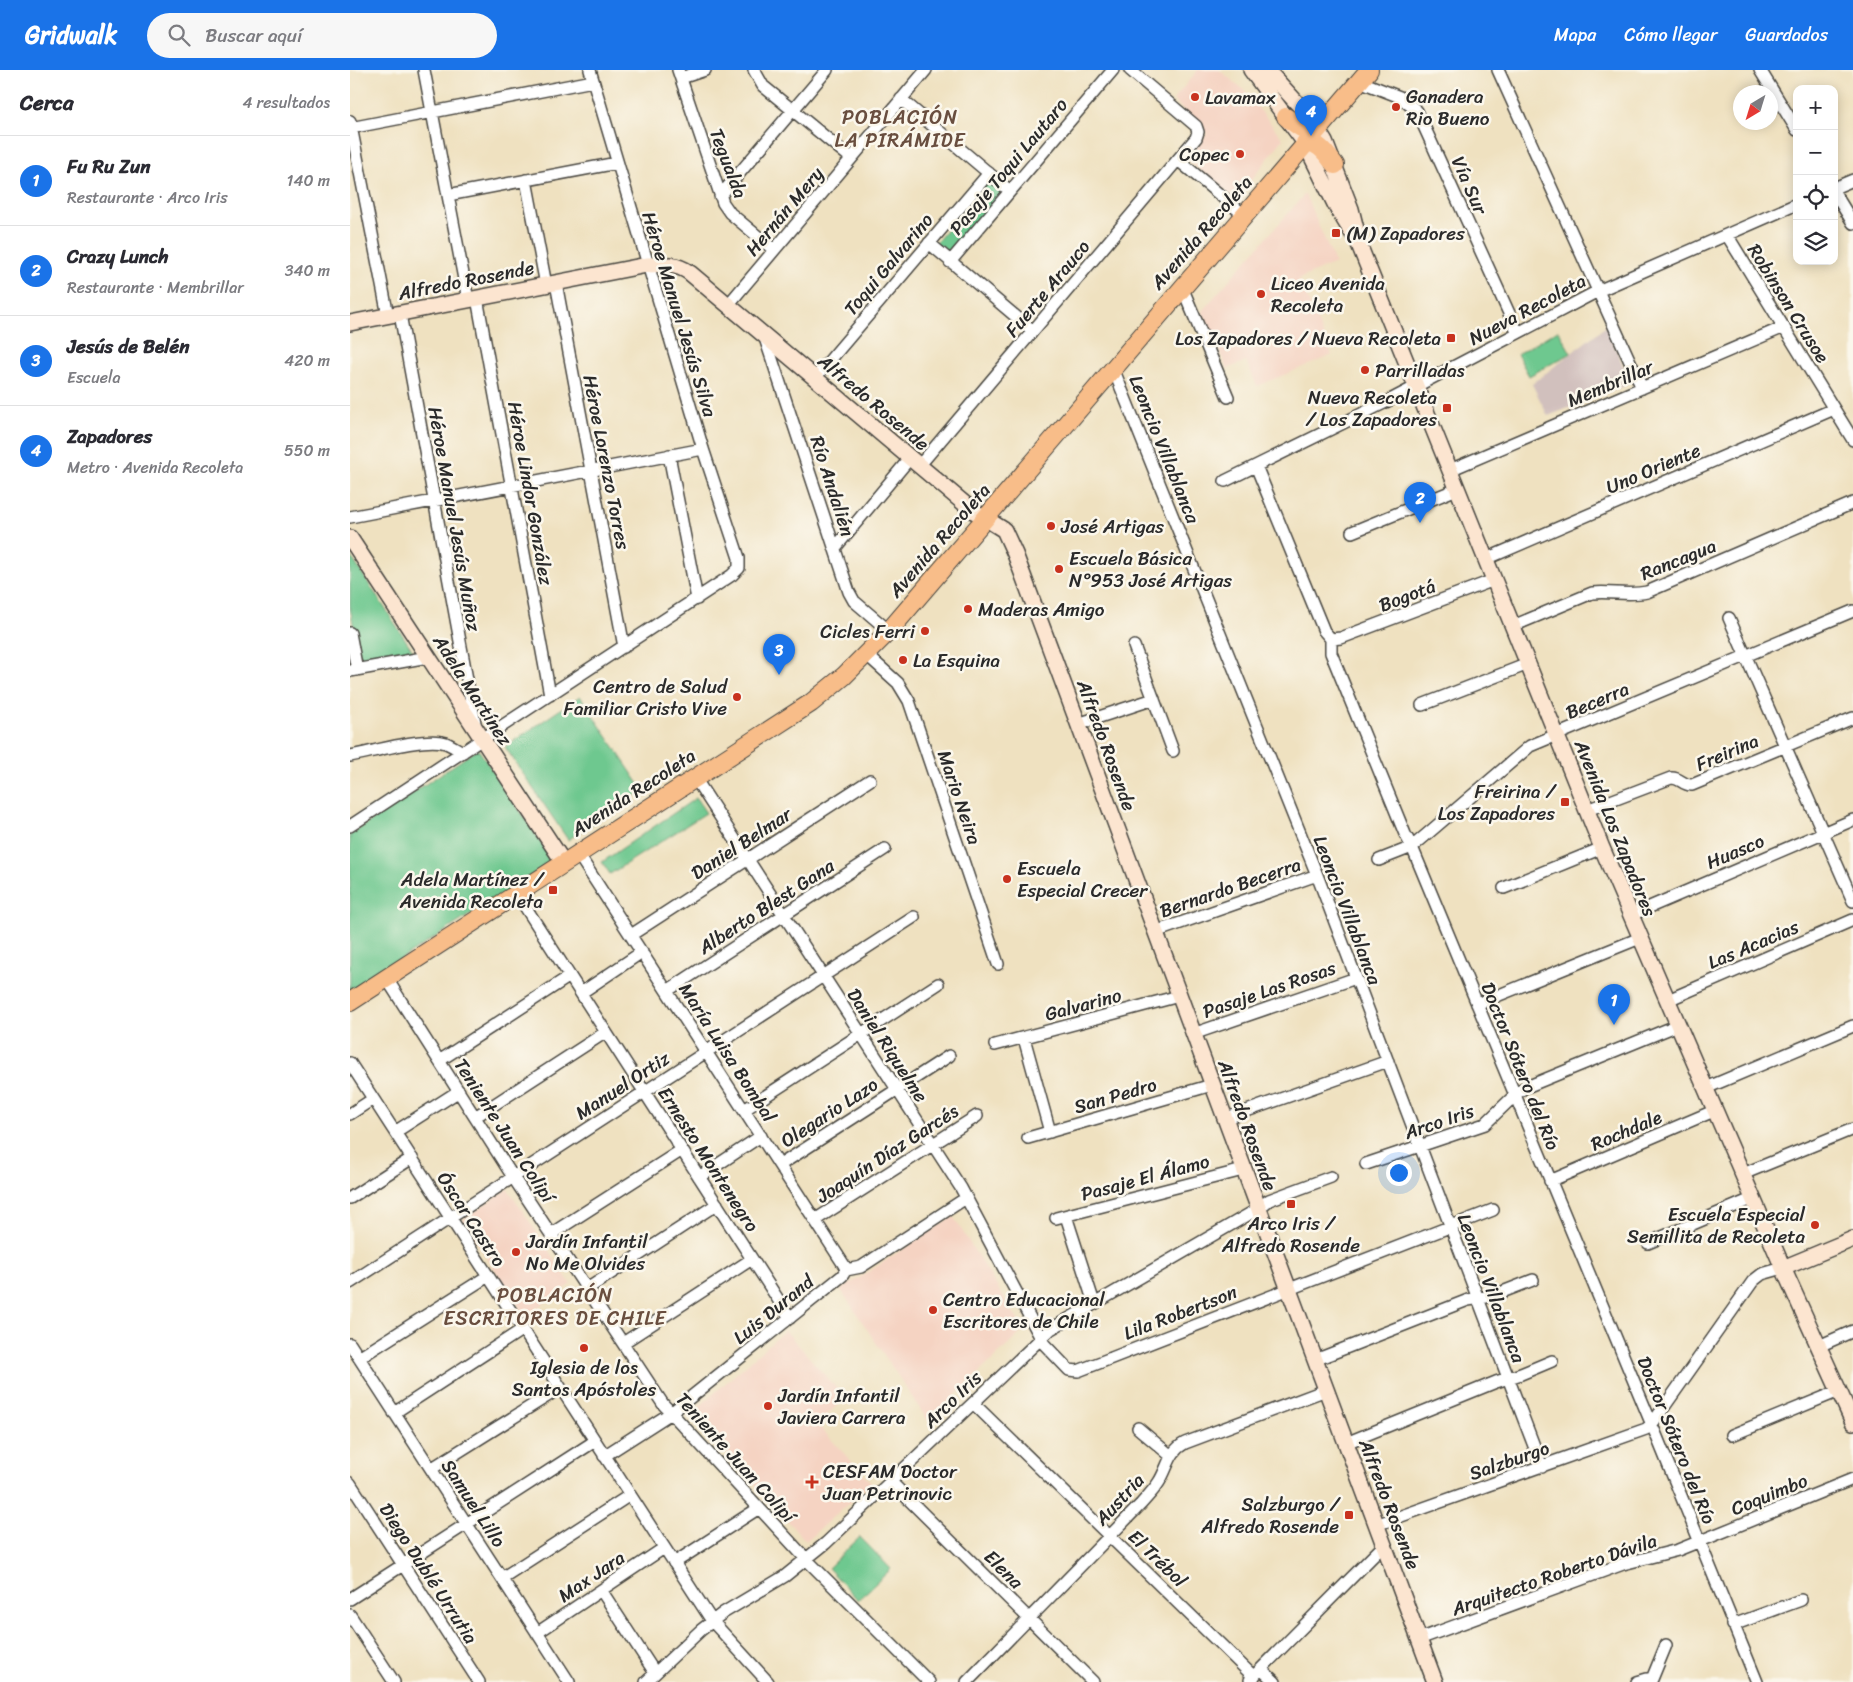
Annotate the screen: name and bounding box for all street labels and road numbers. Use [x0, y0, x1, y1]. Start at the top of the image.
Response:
street label: Pasaje Toqui Lautaro [941, 90, 1076, 243]
street label: Tegualda [700, 123, 757, 204]
street label: Vía Sur [1442, 151, 1497, 221]
street label: Hernán Mery [737, 159, 832, 264]
street label: Avenida Recoleta [1141, 167, 1261, 298]
street label: Toqui Galvarino [835, 205, 942, 323]
street label: Héroe Manuel Jesús Silva [633, 207, 727, 421]
street label: Fuerte Arauco [996, 232, 1098, 345]
street label: Robinson Crusoe [1739, 237, 1839, 370]
street label: Alfredo Rosende [394, 251, 537, 310]
street label: Nueva Recoleta [1462, 264, 1592, 354]
street label: Alfredo Rosende [810, 345, 937, 459]
street label: Membrillar [1562, 350, 1660, 416]
street label: Leoncio Villablanca [1120, 370, 1210, 529]
street label: Héroe Lorenzo Torres [573, 372, 640, 553]
street label: Héroe Lindor González [498, 399, 563, 588]
street label: Héroe Manuel Jesús Muñoz [418, 404, 491, 635]
street label: Río Andalién [801, 431, 864, 541]
street label: Uno Oriente [1601, 434, 1706, 503]
street label: Avenida Recoleta [879, 475, 999, 606]
street label: Rancagua [1635, 529, 1722, 590]
street label: Bogotá [1374, 569, 1441, 621]
street label: Adela Martínez [423, 627, 522, 754]
street label: Becerra [1560, 672, 1634, 729]
street label: Alfredo Rosende [1067, 674, 1146, 816]
street label: Freirina [1690, 724, 1764, 781]
street label: Avenida Los Zapadores [1565, 734, 1666, 922]
street label: Avenida Recoleta [563, 739, 703, 846]
street label: Mario Neira [928, 745, 991, 849]
street label: Daniel Belmar [684, 798, 799, 889]
street label: Huasco [1701, 824, 1770, 879]
street label: Leoncio Villablanca [1304, 831, 1391, 990]
street label: Bernardo Becerra [1155, 848, 1306, 927]
street label: Alberto Blest Gana [691, 850, 842, 964]
street label: Las Acacias [1702, 910, 1804, 978]
street label: Pasaje Las Rosas [1198, 951, 1340, 1028]
street label: María Luisa Bombal [670, 976, 786, 1129]
street label: Doctor Sótero del Río [1472, 977, 1569, 1155]
street label: Galvarino [1041, 978, 1125, 1031]
street label: Daniel Riquelme [838, 981, 937, 1109]
street label: Manuel Ortiz [568, 1042, 677, 1129]
street label: Teniente Juan Colipí [445, 1051, 565, 1212]
street label: Alfredo Rosende [1208, 1054, 1287, 1196]
street label: Olegario Lazo [774, 1068, 885, 1156]
street label: San Pedro [1070, 1068, 1160, 1123]
street label: Ernesto Montenegro [649, 1080, 768, 1239]
street label: Arco Iris [1399, 1094, 1479, 1149]
street label: Joaquín Díaz Garcés [809, 1095, 965, 1213]
street label: Rochdale [1585, 1101, 1667, 1160]
street label: Pasaje El Álamo [1077, 1144, 1214, 1211]
street label: Óscar Castro [428, 1165, 515, 1274]
street label: Leoncio Villablanca [1448, 1209, 1535, 1368]
street label: Luis Durand [725, 1265, 823, 1353]
street label: Lila Robertson [1118, 1276, 1242, 1349]
street label: Doctor Sótero del Río [1628, 1351, 1725, 1529]
street label: Arco Iris [914, 1362, 990, 1437]
street label: Teniente Juan Colipí [667, 1384, 806, 1533]
street label: Salzburgo [1465, 1431, 1554, 1490]
street label: Alfredo Rosende [1349, 1433, 1430, 1575]
street label: Samuel Lillo [432, 1452, 515, 1555]
street label: Coquimbo [1726, 1464, 1813, 1525]
street label: Austria [1085, 1465, 1153, 1534]
street label: Diego Dublé Urrutia [370, 1496, 487, 1651]
street label: El Trébol [1120, 1521, 1196, 1596]
street label: Arquitecto Roberto Dávila [1446, 1524, 1662, 1625]
street label: Max Jara [551, 1541, 632, 1611]
street label: Elena [976, 1542, 1032, 1597]

